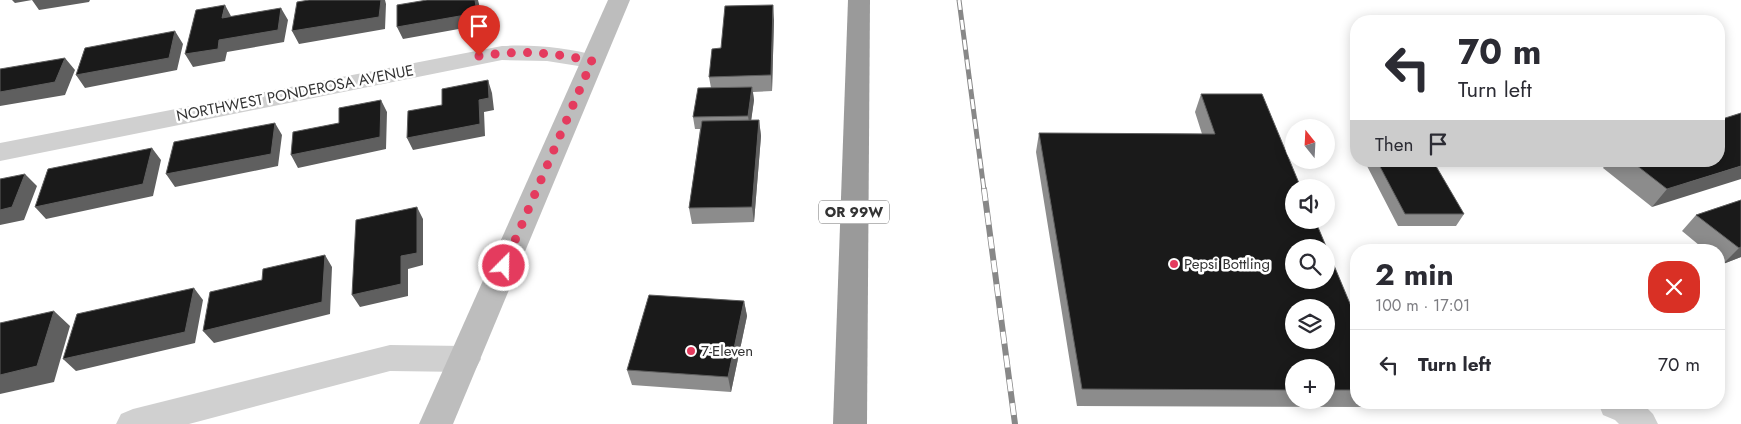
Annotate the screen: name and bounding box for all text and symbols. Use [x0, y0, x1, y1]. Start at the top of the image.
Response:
pin [458, 5, 500, 56]
icon: arrive [465, 12, 493, 40]
text: 70 m [1458, 27, 1541, 77]
icon: left [1375, 35, 1440, 100]
street label: NORTHWEST PONDEROSA AVENUE [175, 59, 415, 127]
text: Turn left [1458, 73, 1532, 105]
north arrow [1285, 119, 1335, 169]
map controls [1285, 119, 1335, 409]
icon: arrive [1424, 130, 1452, 158]
text: Then [1375, 131, 1414, 158]
button: sound [1285, 179, 1335, 229]
road number: OR 99W [819, 200, 889, 223]
position arrow [477, 239, 529, 291]
button: search [1285, 239, 1335, 289]
place label: Pepsi Bottling [1184, 253, 1270, 275]
text: 2 min [1375, 253, 1454, 296]
marker: Pepsi Bottling [1168, 258, 1180, 270]
button: close [1648, 261, 1700, 313]
text: 100 m · 17:01 [1375, 294, 1470, 317]
button: layers [1285, 299, 1335, 349]
place label: 7-Eleven [701, 340, 753, 362]
marker: 7-Eleven [685, 345, 697, 357]
icon: left [1375, 351, 1403, 379]
text: Turn left [1418, 351, 1491, 378]
text: 70 m [1658, 351, 1700, 378]
button: + [1285, 359, 1335, 409]

